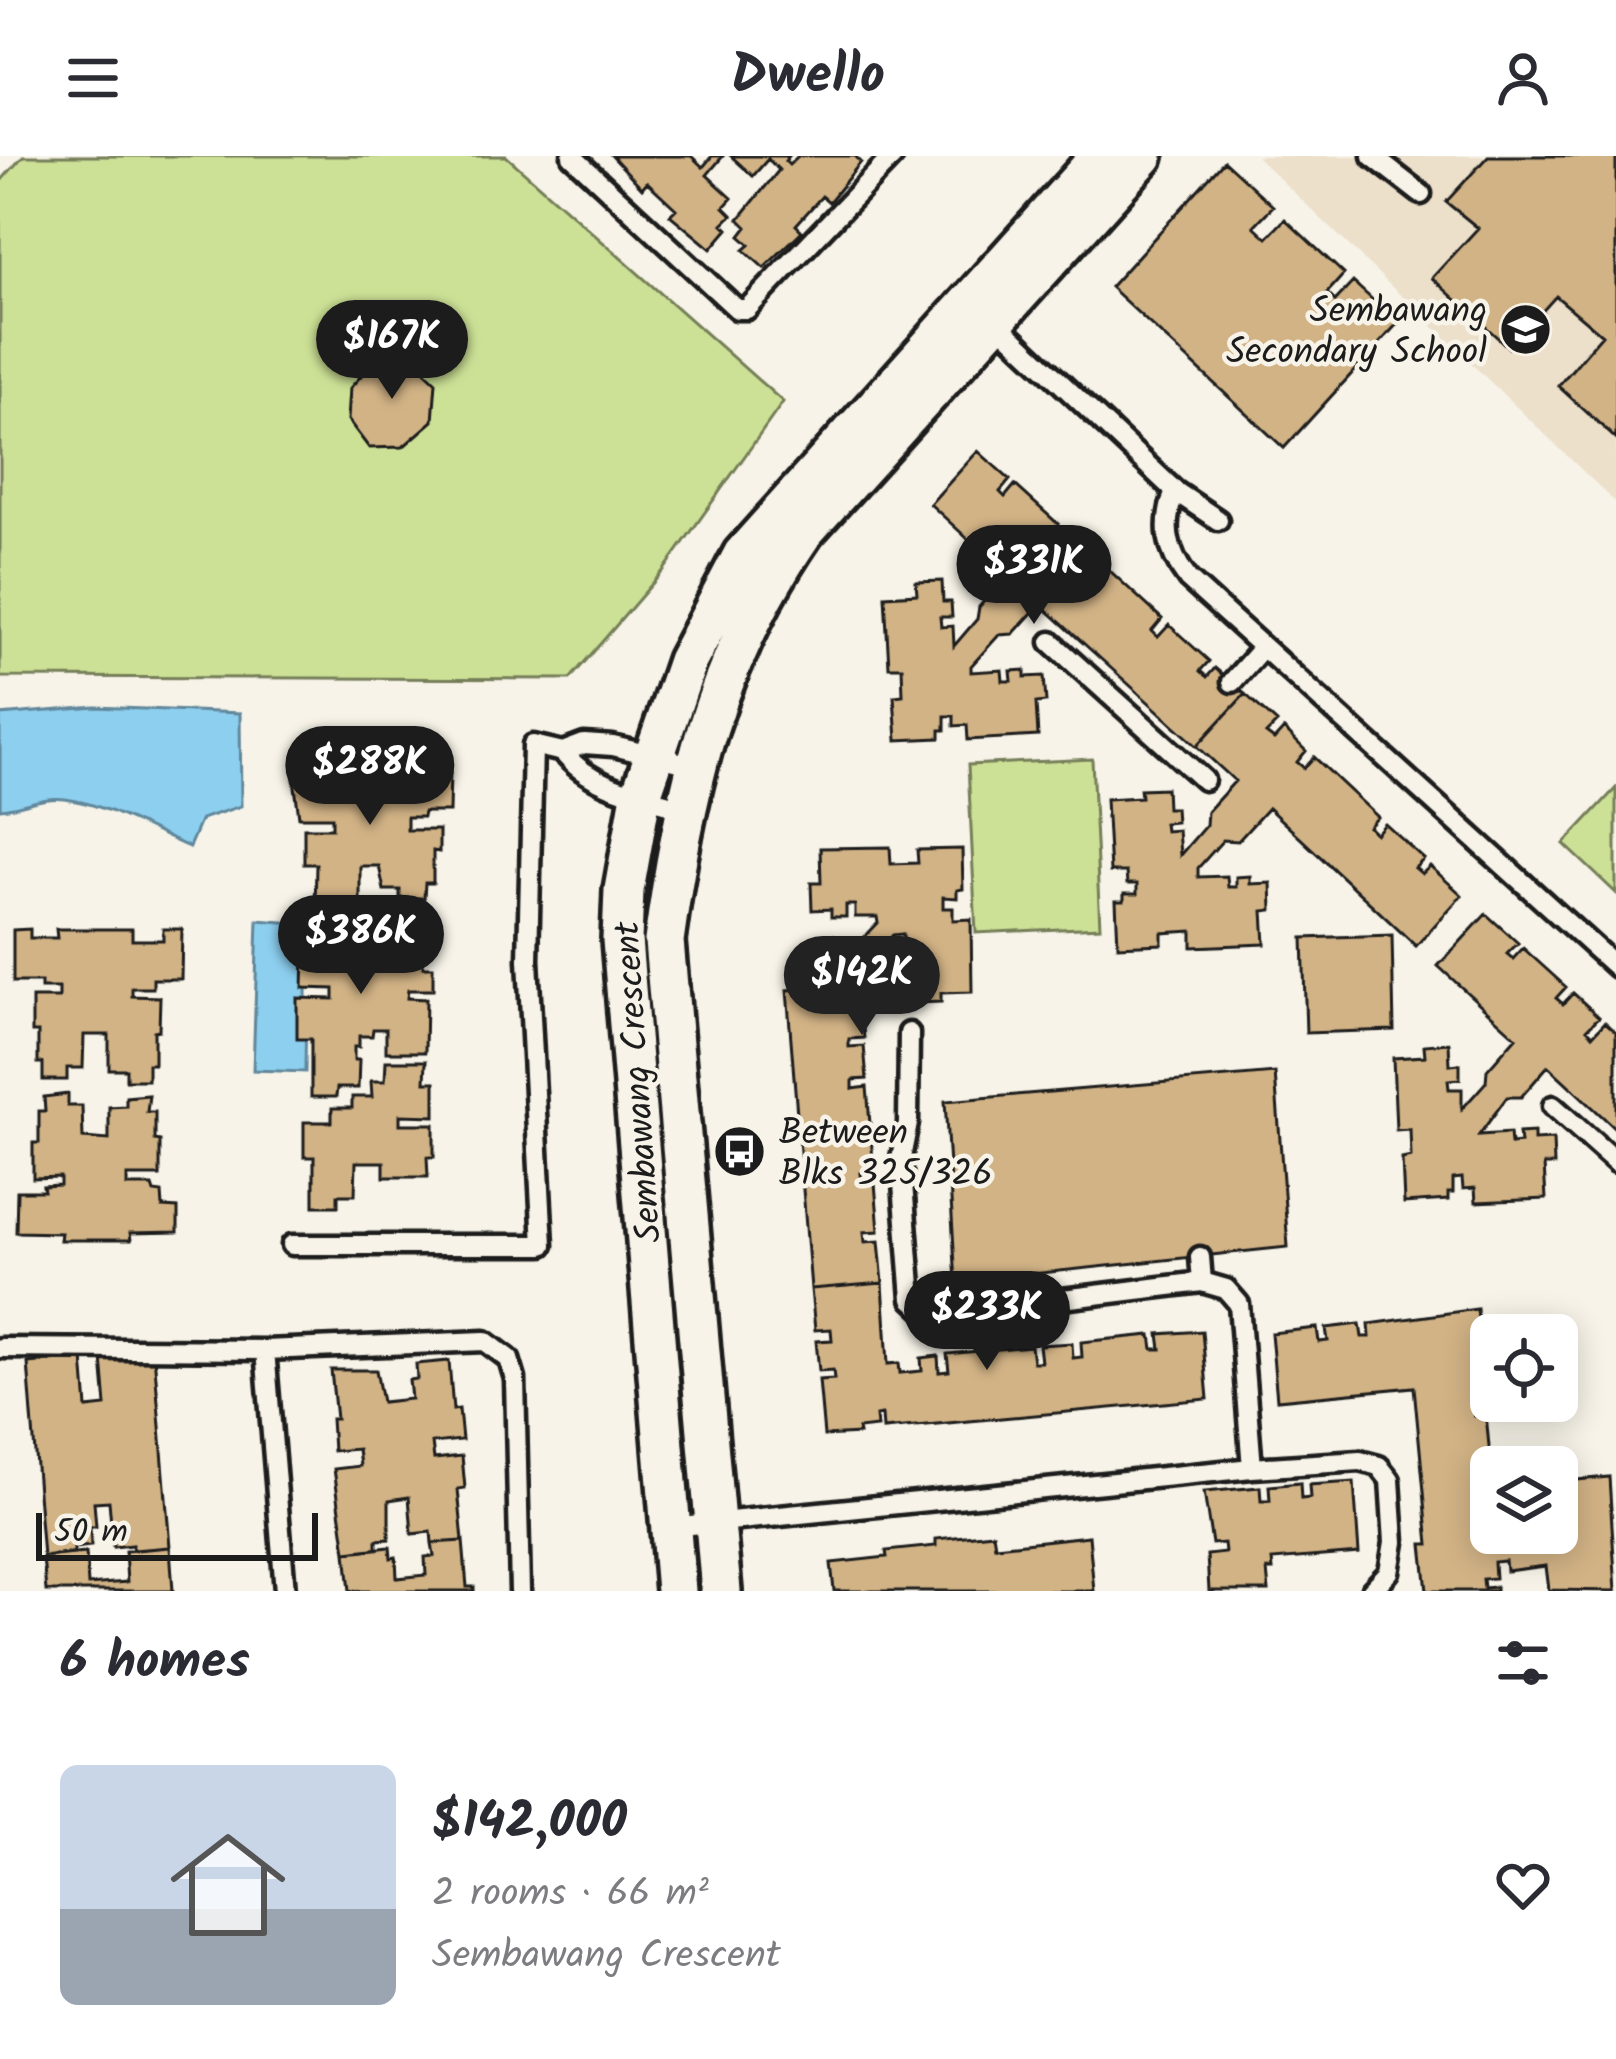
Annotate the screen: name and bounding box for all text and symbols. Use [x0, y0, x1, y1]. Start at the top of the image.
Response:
text: Dwello [731, 35, 885, 121]
icon: menu [60, 45, 126, 111]
icon: person [1490, 45, 1556, 111]
place label: Sembawang Secondary School [1226, 284, 1487, 382]
pin: $167K [308, 300, 476, 402]
school or university icon: Sembawang Secondary School [1498, 302, 1554, 358]
text: $167K [343, 308, 441, 370]
pin: $331K [950, 525, 1118, 627]
text: $331K [983, 533, 1085, 595]
pin: $288K [286, 726, 454, 828]
text: $288K [312, 734, 428, 796]
pin: $386K [277, 895, 445, 997]
text: $386K [305, 903, 417, 965]
street label: Sembawang Crescent [600, 918, 679, 1244]
pin: $142K [778, 936, 946, 1038]
text: $142K [811, 944, 913, 1006]
place label: Between Blks 325/326 [779, 1106, 992, 1204]
bus stop icon: Between Blks 325/326 [712, 1124, 768, 1180]
pin: $233K [903, 1271, 1071, 1373]
text: $233K [931, 1279, 1043, 1341]
map controls [1470, 1314, 1578, 1554]
button: locate [1470, 1314, 1578, 1422]
button: layers [1470, 1446, 1578, 1554]
scale bar [36, 1507, 318, 1560]
text: 50 m [54, 1507, 128, 1560]
text: 6 homes [60, 1623, 250, 1704]
icon: filters [1490, 1630, 1556, 1696]
text: $142,000 [432, 1783, 627, 1864]
icon: home [156, 1813, 300, 1957]
icon: heart [1490, 1852, 1556, 1918]
text: 2 rooms · 66 m² [432, 1864, 709, 1926]
text: Sembawang Crescent [432, 1926, 781, 1988]

